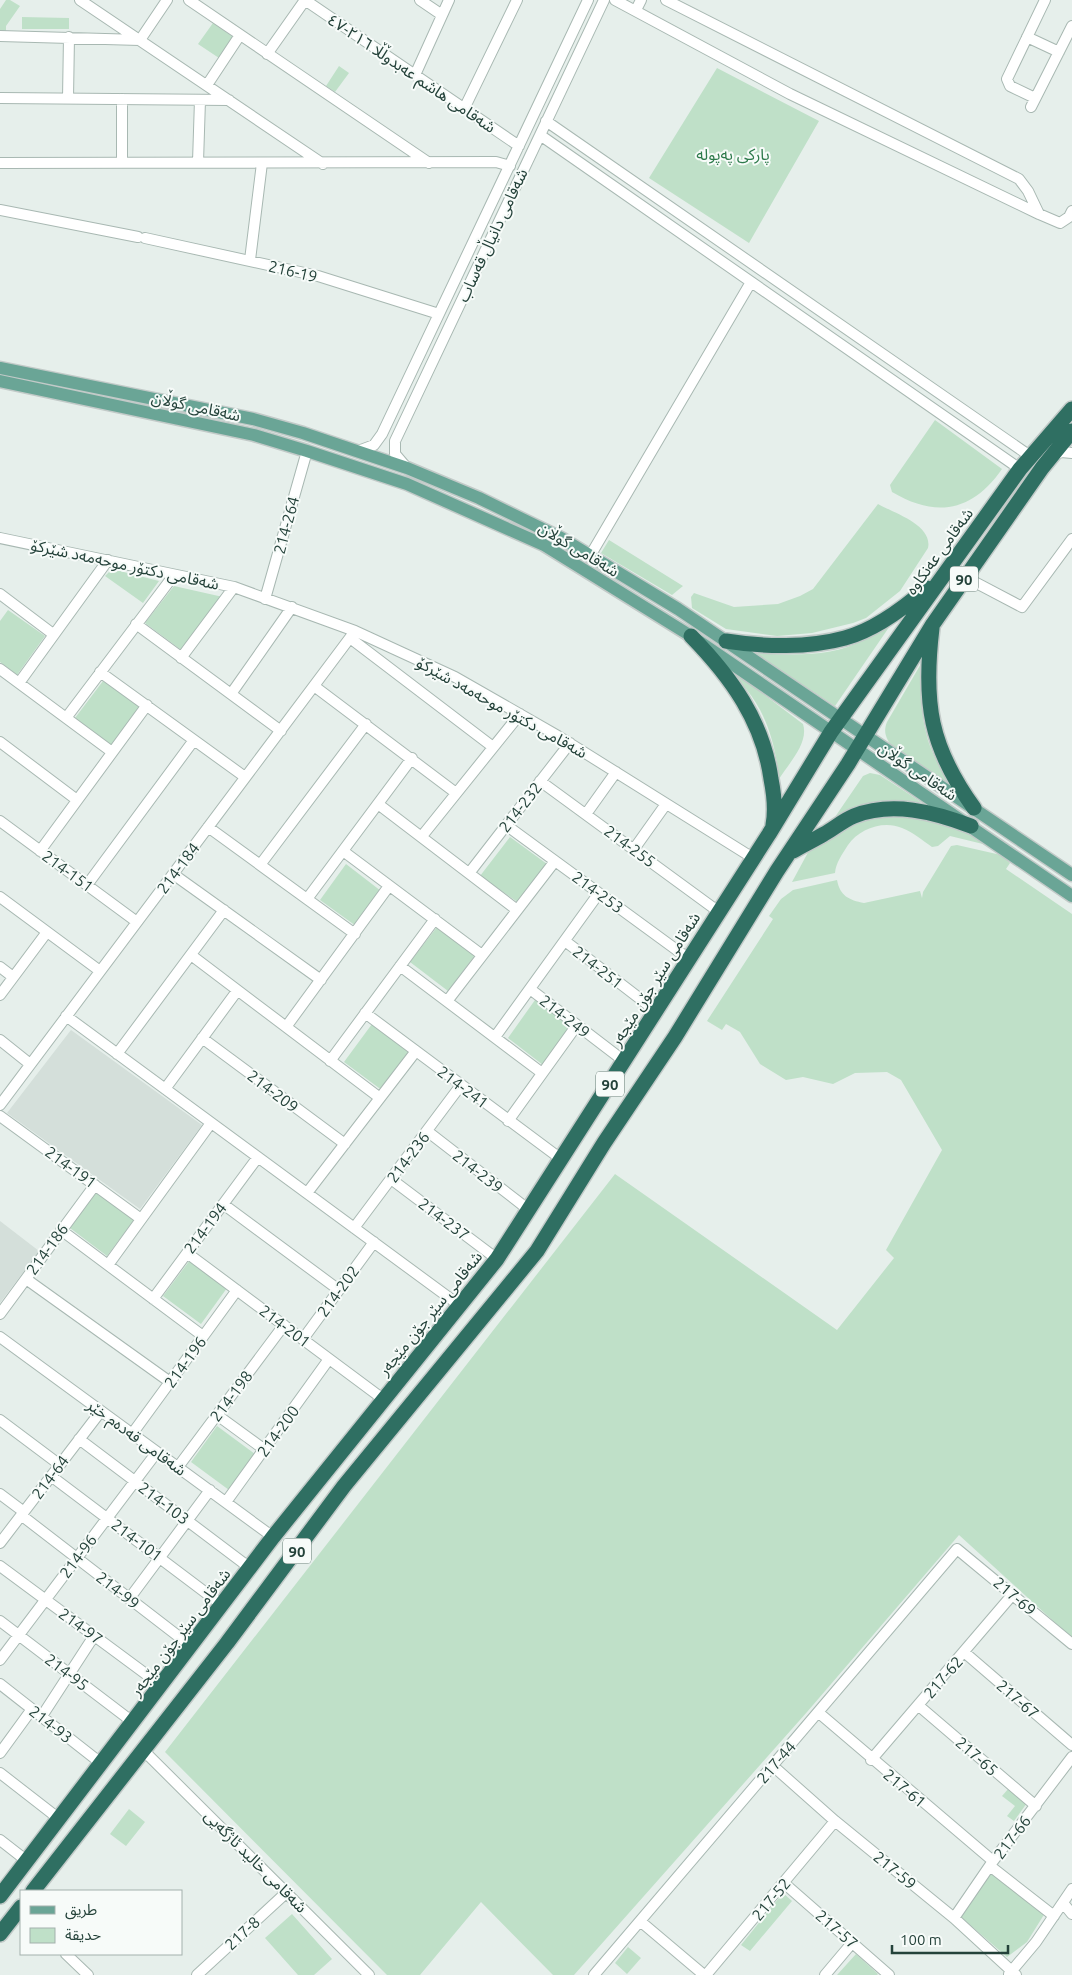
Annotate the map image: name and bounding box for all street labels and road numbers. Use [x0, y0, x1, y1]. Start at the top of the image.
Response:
street label: شەقامی هاشم عەبدوڵڵا ٢١٦-٤٧ [322, 8, 501, 139]
street label: شەقامی دانیاڵ قەساب [451, 164, 533, 305]
street label: 216-19 [267, 257, 319, 285]
street label: شەقامی گوڵان [150, 385, 243, 425]
street label: 214-264 [270, 494, 302, 556]
street label: شەقامی عەنکاوە [902, 504, 977, 598]
street label: شەقامی گوڵان [535, 516, 624, 581]
street label: شەقامی دکتۆر موحەمەد شێرکۆ [29, 535, 221, 594]
road number: 90 [950, 566, 978, 592]
street label: شەقامی دکتۆر موحەمەد شێرکۆ [413, 653, 590, 762]
street label: شەقامی گوڵان [875, 736, 962, 805]
street label: 214-232 [495, 778, 545, 836]
street label: 214-255 [601, 821, 659, 871]
street label: 214-184 [153, 839, 203, 897]
street label: 214-151 [39, 846, 97, 896]
street label: 214-253 [569, 867, 627, 917]
street label: شەقامی سێر جۆن مێجەر [606, 909, 704, 1051]
street label: 214-251 [569, 942, 627, 992]
street label: 214-249 [536, 991, 594, 1041]
street label: 214-241 [434, 1062, 492, 1112]
street label: 214-209 [244, 1066, 302, 1116]
road number: 90 [596, 1072, 624, 1096]
street label: 214-236 [383, 1128, 433, 1186]
street label: 214-191 [42, 1142, 100, 1192]
street label: 214-239 [449, 1146, 507, 1196]
street label: 214-237 [415, 1194, 473, 1244]
street label: 214-194 [180, 1199, 230, 1257]
street label: 214-186 [22, 1220, 72, 1278]
street label: شەقامی سێر جۆن مێجەر [374, 1247, 486, 1380]
street label: 214-202 [313, 1262, 363, 1320]
street label: 214-201 [256, 1301, 314, 1351]
street label: 214-196 [160, 1333, 210, 1391]
street label: 214-198 [206, 1367, 256, 1425]
street label: شەقامی قەدەم خێر [81, 1394, 190, 1482]
street label: 214-200 [253, 1402, 303, 1460]
street label: 214-64 [28, 1452, 72, 1502]
street label: 214-103 [135, 1478, 193, 1528]
street label: 214-101 [108, 1515, 166, 1565]
street label: 214-96 [56, 1531, 100, 1581]
road number: 90 [283, 1538, 311, 1564]
street label: شەقامی سێر جۆن مێجەر [126, 1565, 234, 1700]
street label: 214-99 [93, 1568, 143, 1612]
street label: 217-69 [990, 1573, 1040, 1619]
street label: 214-97 [56, 1604, 106, 1648]
street label: 214-95 [42, 1650, 92, 1694]
street label: 217-62 [920, 1652, 966, 1702]
street label: 217-67 [993, 1676, 1043, 1722]
street label: 214-93 [26, 1702, 76, 1746]
street label: 217-65 [952, 1733, 1002, 1779]
street label: 217-44 [753, 1737, 799, 1787]
street label: 217-61 [880, 1765, 930, 1811]
street label: شەقامی خالید ئاژگەیی [200, 1806, 311, 1917]
street label: 217-66 [990, 1812, 1034, 1862]
street label: 217-59 [870, 1847, 920, 1893]
street label: 217-52 [748, 1874, 794, 1924]
street label: 217-57 [812, 1906, 862, 1952]
street label: 217-8 [221, 1913, 263, 1953]

